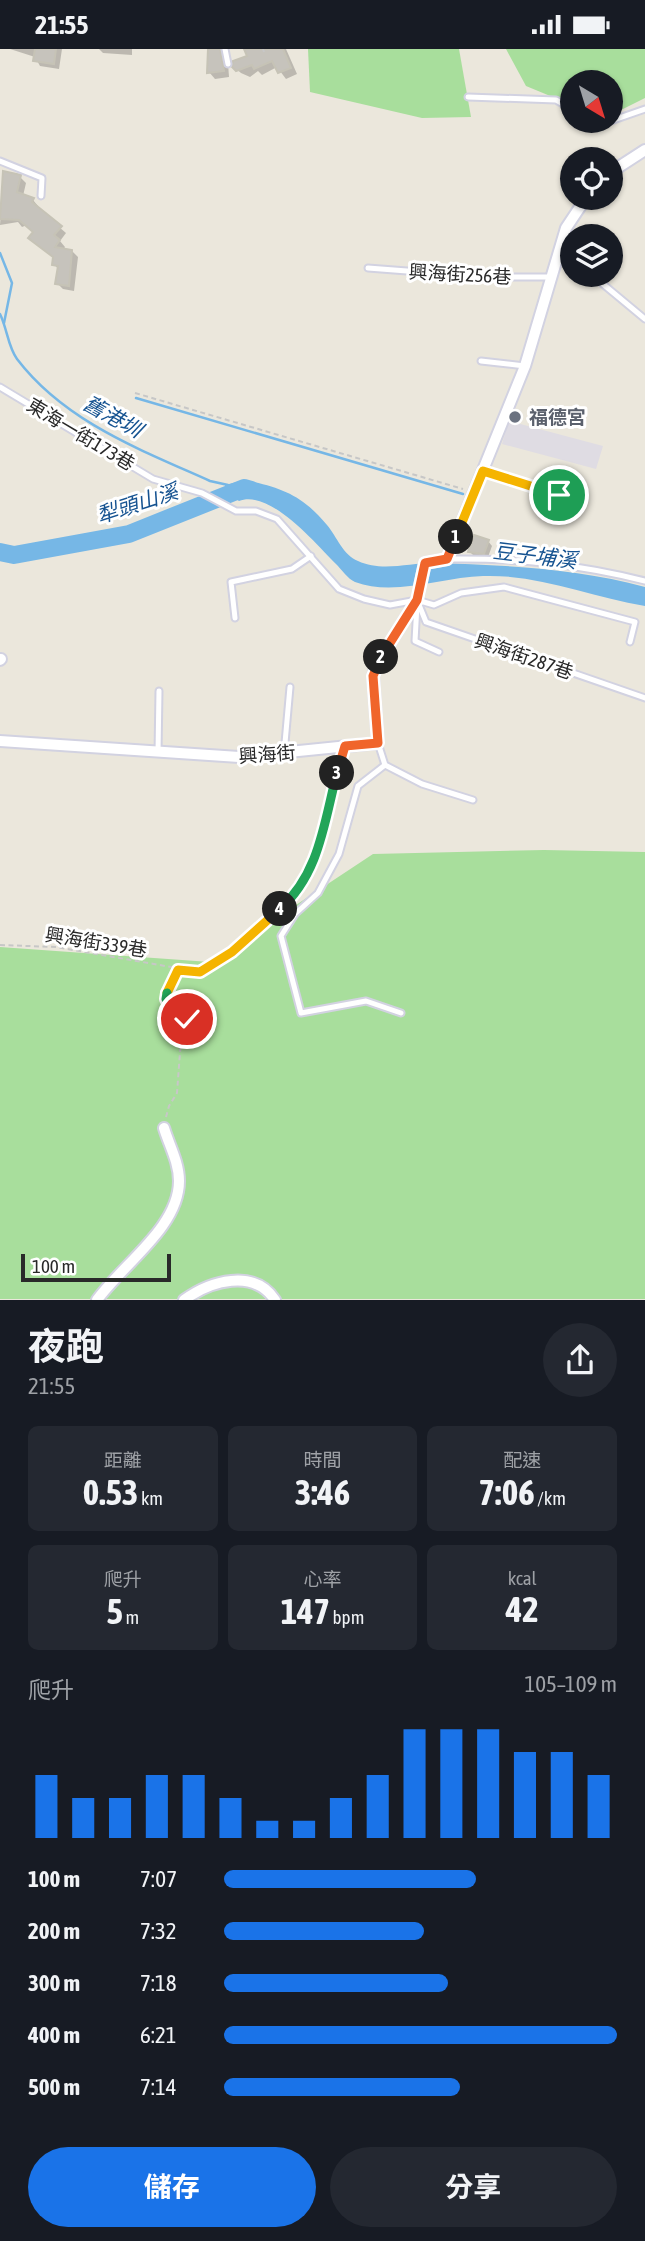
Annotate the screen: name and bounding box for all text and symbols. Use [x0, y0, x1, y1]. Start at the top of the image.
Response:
text: 21:55 [35, 10, 89, 40]
north arrow [560, 70, 623, 133]
map controls [560, 70, 623, 287]
button: locate [560, 147, 623, 210]
button: layers [560, 224, 623, 287]
street label: 興海街256巷 [408, 260, 512, 288]
water label: 舊港圳 [80, 390, 149, 443]
street label: 東海一街173巷 [23, 393, 139, 475]
place label: 福德宮 [529, 406, 586, 428]
marker: 福德宮 [507, 409, 523, 425]
pin [529, 465, 589, 525]
icon: arrive [540, 476, 578, 514]
water label: 犁頭山溪 [93, 478, 184, 527]
pin: 1 [438, 519, 474, 554]
text: 1 [451, 525, 460, 547]
water label: 豆子埔溪 [492, 538, 581, 572]
street label: 興海街287巷 [472, 629, 576, 683]
pin: 2 [364, 639, 398, 675]
text: 2 [376, 645, 385, 667]
street label: 興海街 [238, 741, 296, 767]
pin: 3 [320, 755, 354, 791]
text: 3 [332, 761, 341, 783]
pin: 4 [262, 891, 298, 927]
text: 4 [275, 897, 284, 919]
street label: 興海街339巷 [44, 923, 148, 961]
pin [157, 989, 217, 1049]
icon: check [168, 1000, 206, 1038]
scale bar [21, 1251, 172, 1282]
text: 100 m [32, 1255, 75, 1277]
button: share [543, 1323, 617, 1397]
text: 夜跑 [28, 1325, 104, 1368]
text: 21:55 [28, 1373, 75, 1399]
text: 距離 [104, 1449, 142, 1471]
text: 時間 [303, 1449, 342, 1471]
text: 配速 [503, 1449, 541, 1471]
text: 0.53 [83, 1472, 138, 1512]
text: 3:46 [295, 1472, 350, 1512]
text: 7:06 [478, 1472, 535, 1512]
text: km [138, 1487, 163, 1509]
text: /km [535, 1487, 566, 1509]
text: kcal [508, 1567, 537, 1589]
text: 爬升 [104, 1568, 142, 1590]
text: 心率 [303, 1568, 342, 1590]
text: 42 [506, 1589, 539, 1629]
text: 5 [106, 1591, 123, 1631]
text: 147 [281, 1591, 330, 1631]
text: m [123, 1606, 139, 1628]
text: bpm [330, 1606, 364, 1628]
text: 105–109 m [524, 1671, 617, 1697]
text: 爬升 [28, 1677, 74, 1703]
text: 100 m [28, 1866, 80, 1892]
text: 7:07 [140, 1866, 177, 1892]
text: 200 m [28, 1918, 80, 1944]
text: 7:32 [140, 1918, 177, 1944]
text: 300 m [28, 1970, 80, 1996]
text: 7:18 [140, 1970, 177, 1996]
text: 400 m [28, 2022, 80, 2048]
text: 6:21 [140, 2022, 177, 2048]
text: 500 m [28, 2074, 80, 2100]
text: 7:14 [140, 2074, 177, 2100]
button: 儲存 [28, 2147, 316, 2227]
button: 分享 [330, 2147, 617, 2227]

